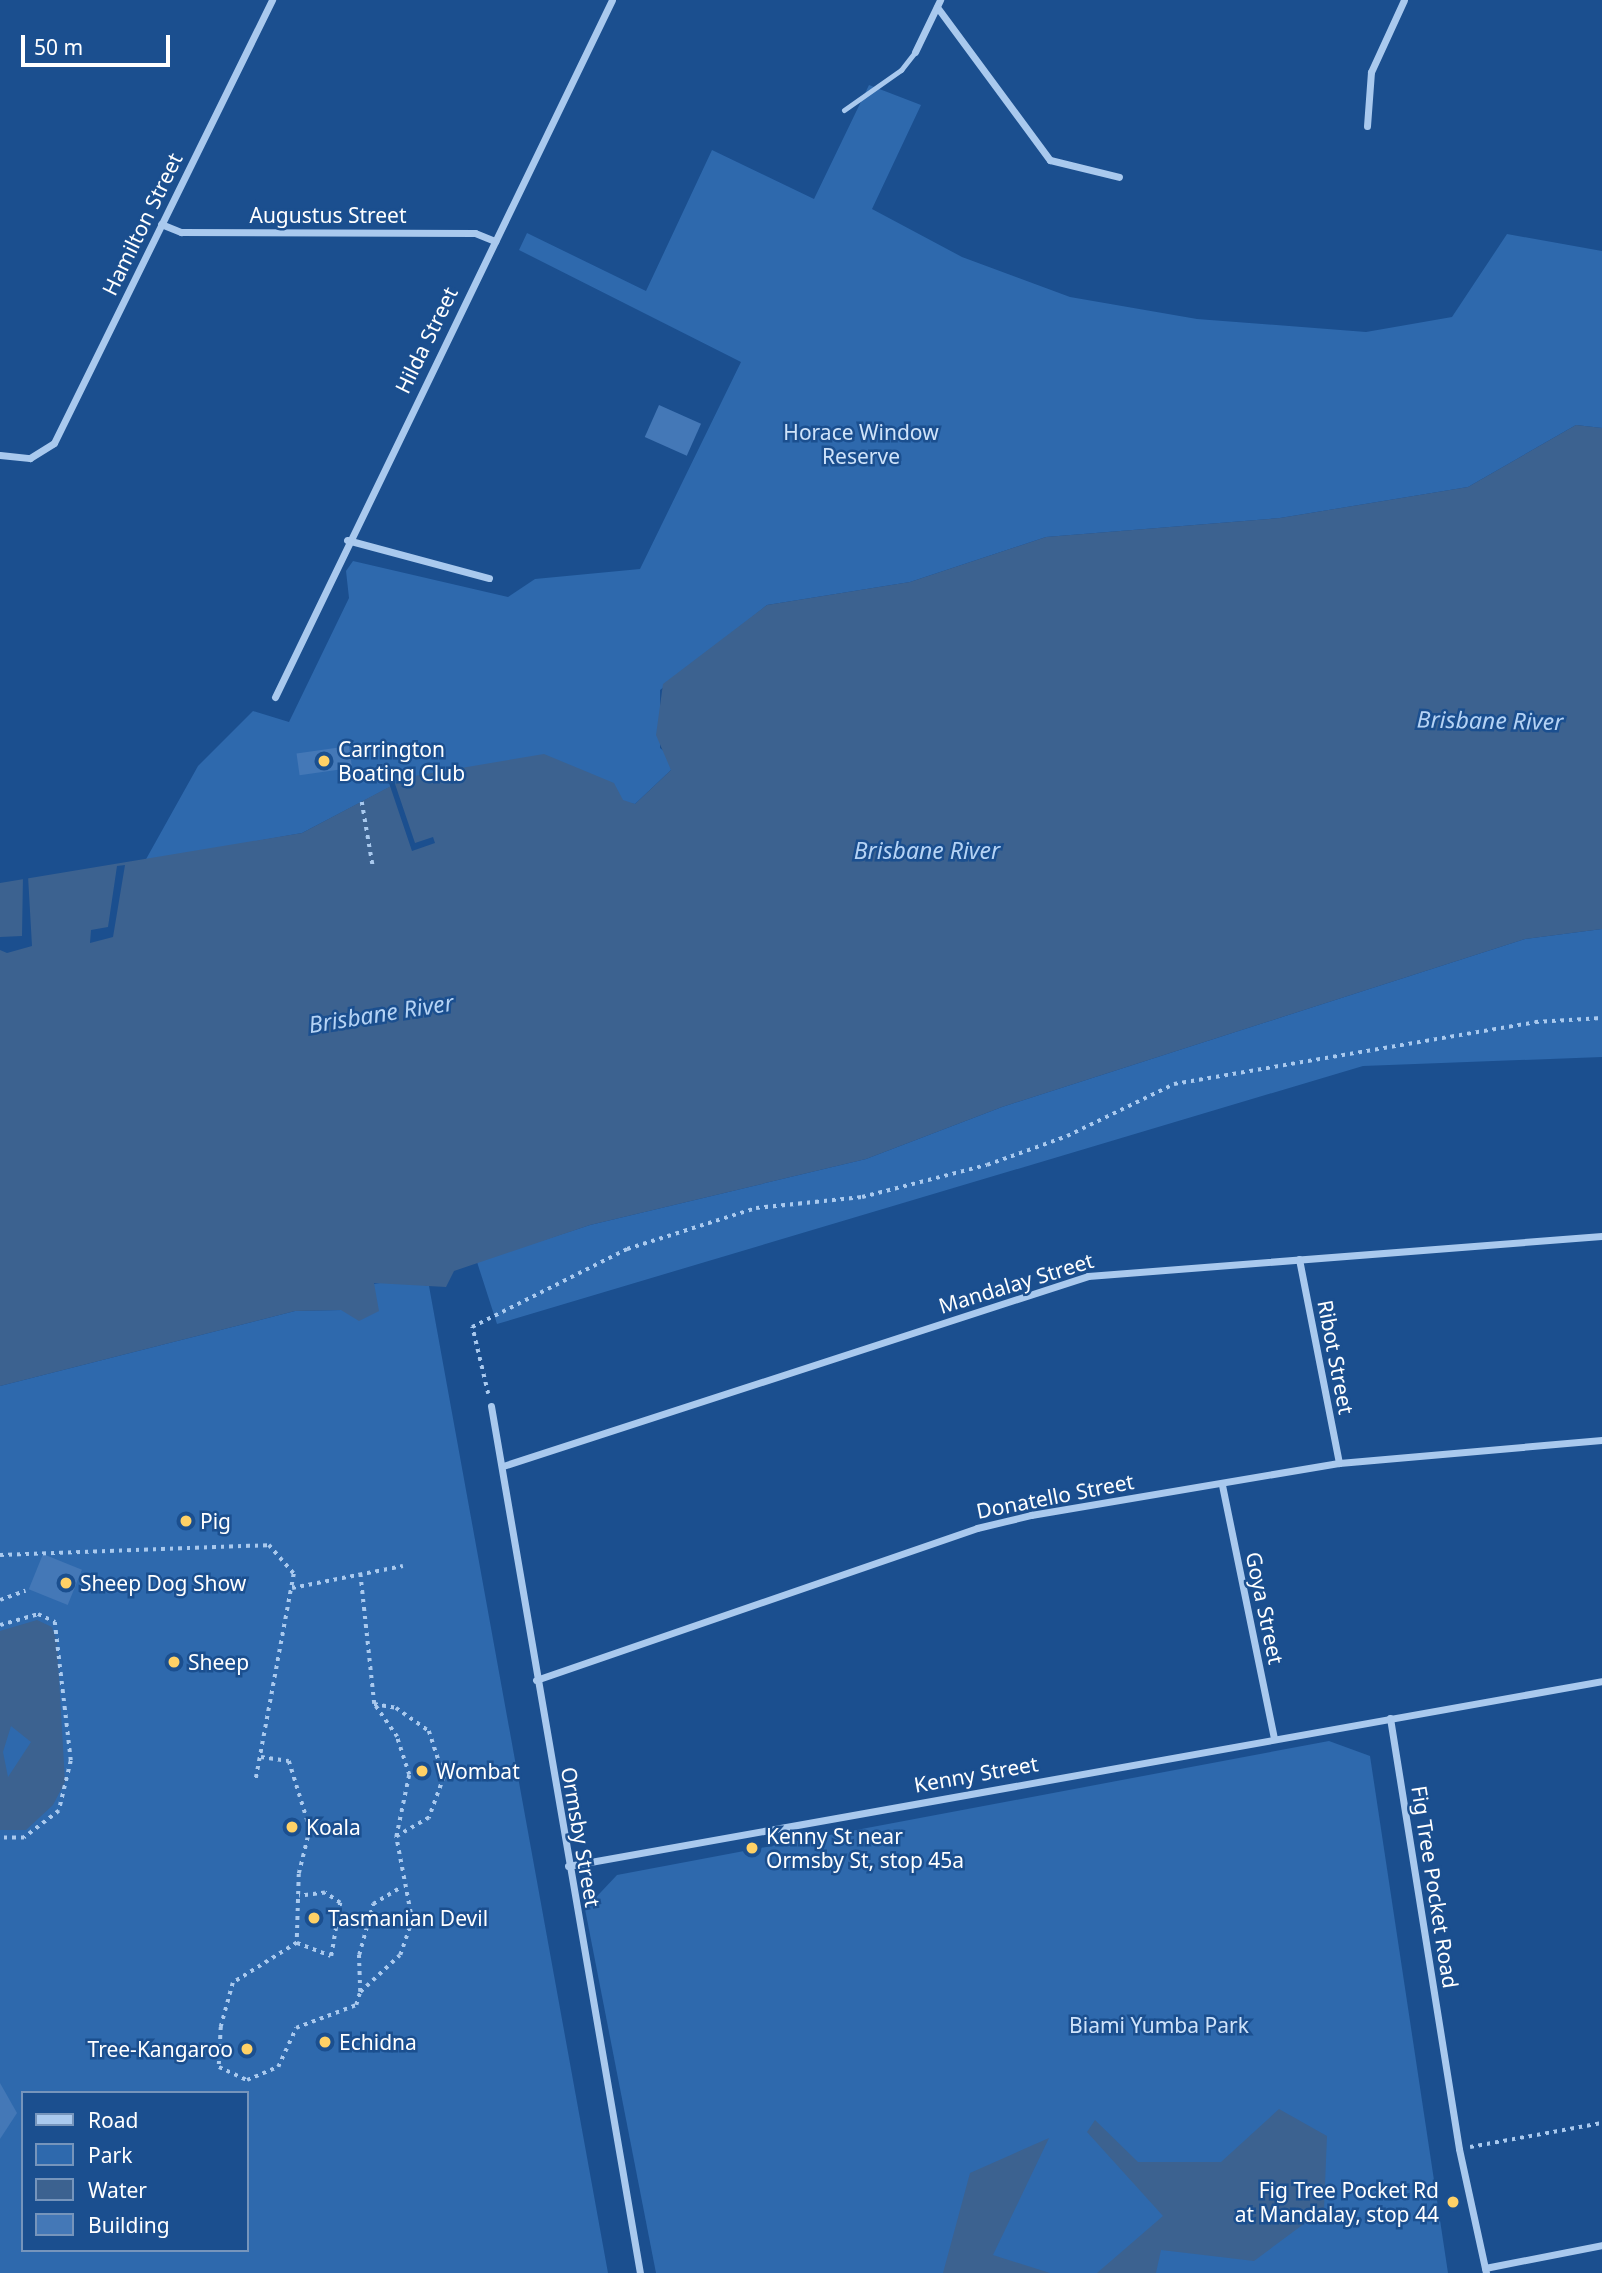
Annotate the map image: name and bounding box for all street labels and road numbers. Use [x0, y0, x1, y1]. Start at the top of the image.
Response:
street label: Hamilton Street [97, 149, 187, 299]
street label: Augustus Street [249, 202, 407, 228]
street label: Hilda Street [389, 283, 463, 397]
street label: Mandalay Street [936, 1247, 1096, 1319]
street label: Ribot Street [1313, 1298, 1359, 1416]
street label: Donatello Street [974, 1468, 1136, 1524]
street label: Goya Street [1241, 1550, 1289, 1666]
street label: Kenny Street [912, 1751, 1040, 1797]
street label: Ormsby Street [556, 1765, 606, 1909]
street label: Fig Tree Pocket Road [1407, 1784, 1463, 1990]

